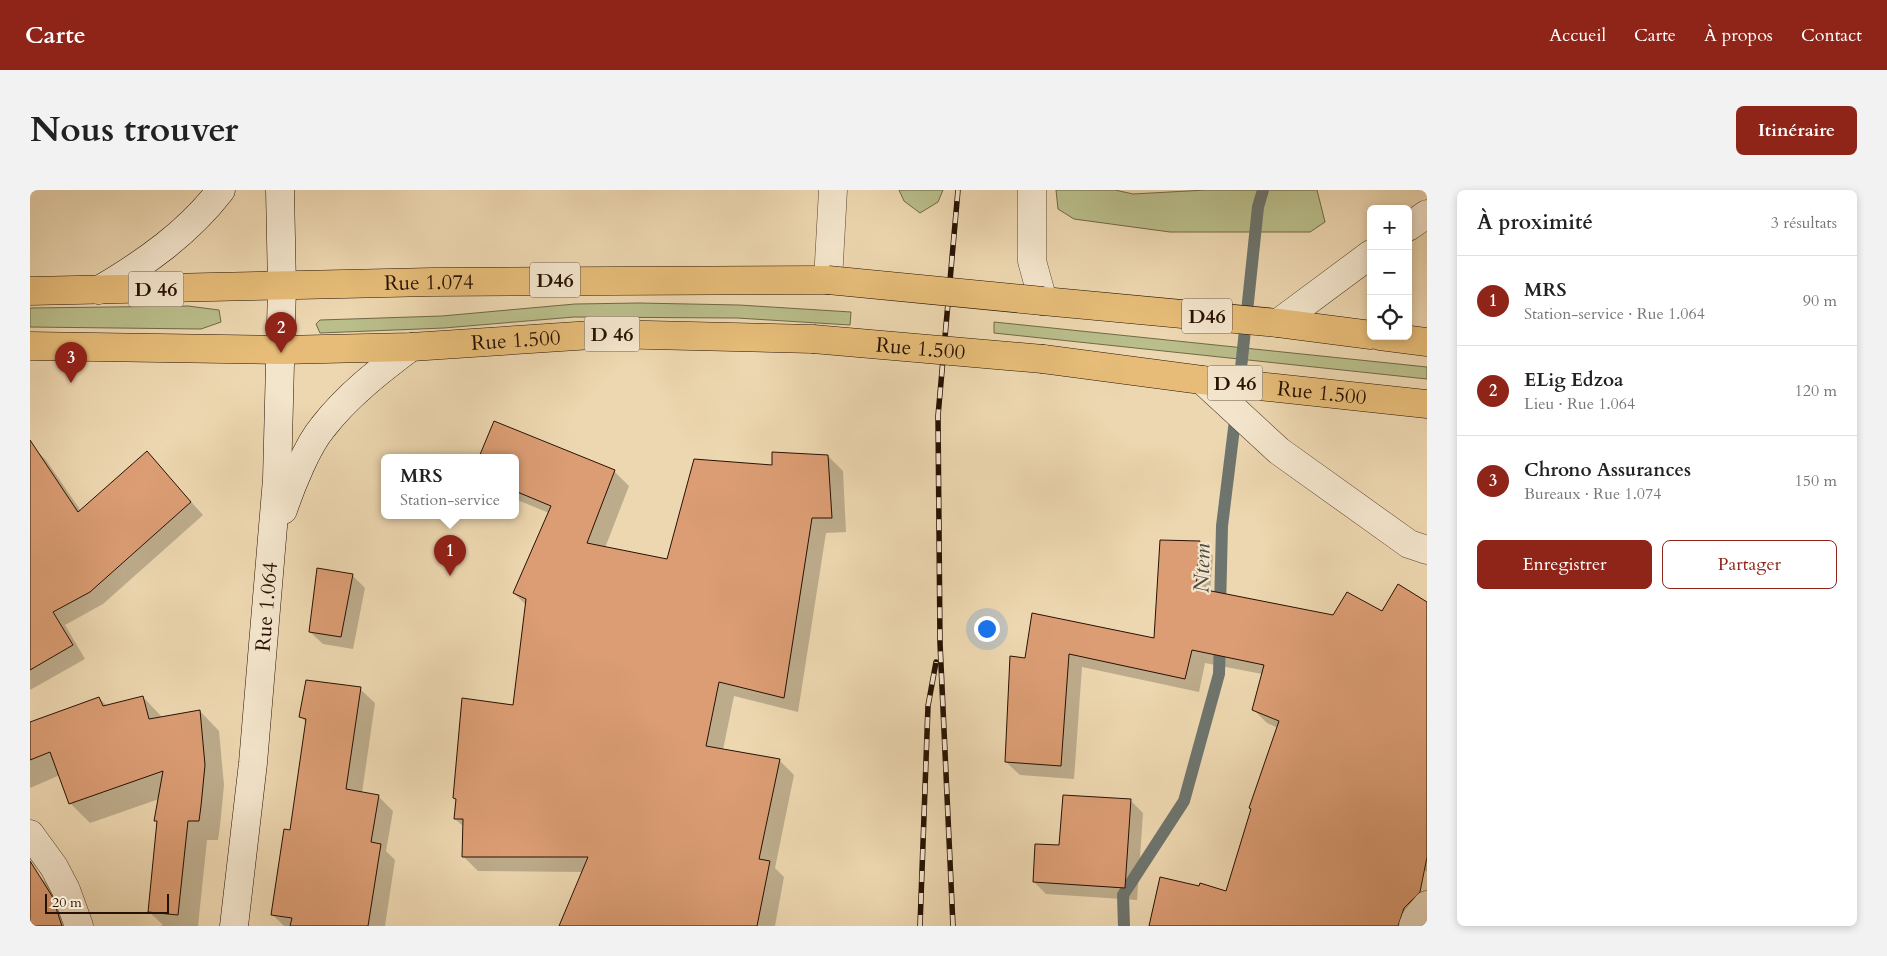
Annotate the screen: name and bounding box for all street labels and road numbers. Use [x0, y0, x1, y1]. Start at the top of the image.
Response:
road number: D46 [530, 262, 580, 298]
street label: Rue 1.074 [384, 268, 474, 298]
road number: D 46 [128, 272, 184, 306]
road number: D46 [1182, 298, 1232, 334]
road number: D 46 [584, 316, 640, 352]
street label: Rue 1.500 [470, 323, 561, 358]
street label: Rue 1.500 [875, 331, 966, 367]
road number: D 46 [1208, 366, 1262, 400]
street label: Rue 1.500 [1276, 374, 1368, 412]
street label: Rue 1.064 [248, 561, 285, 653]

